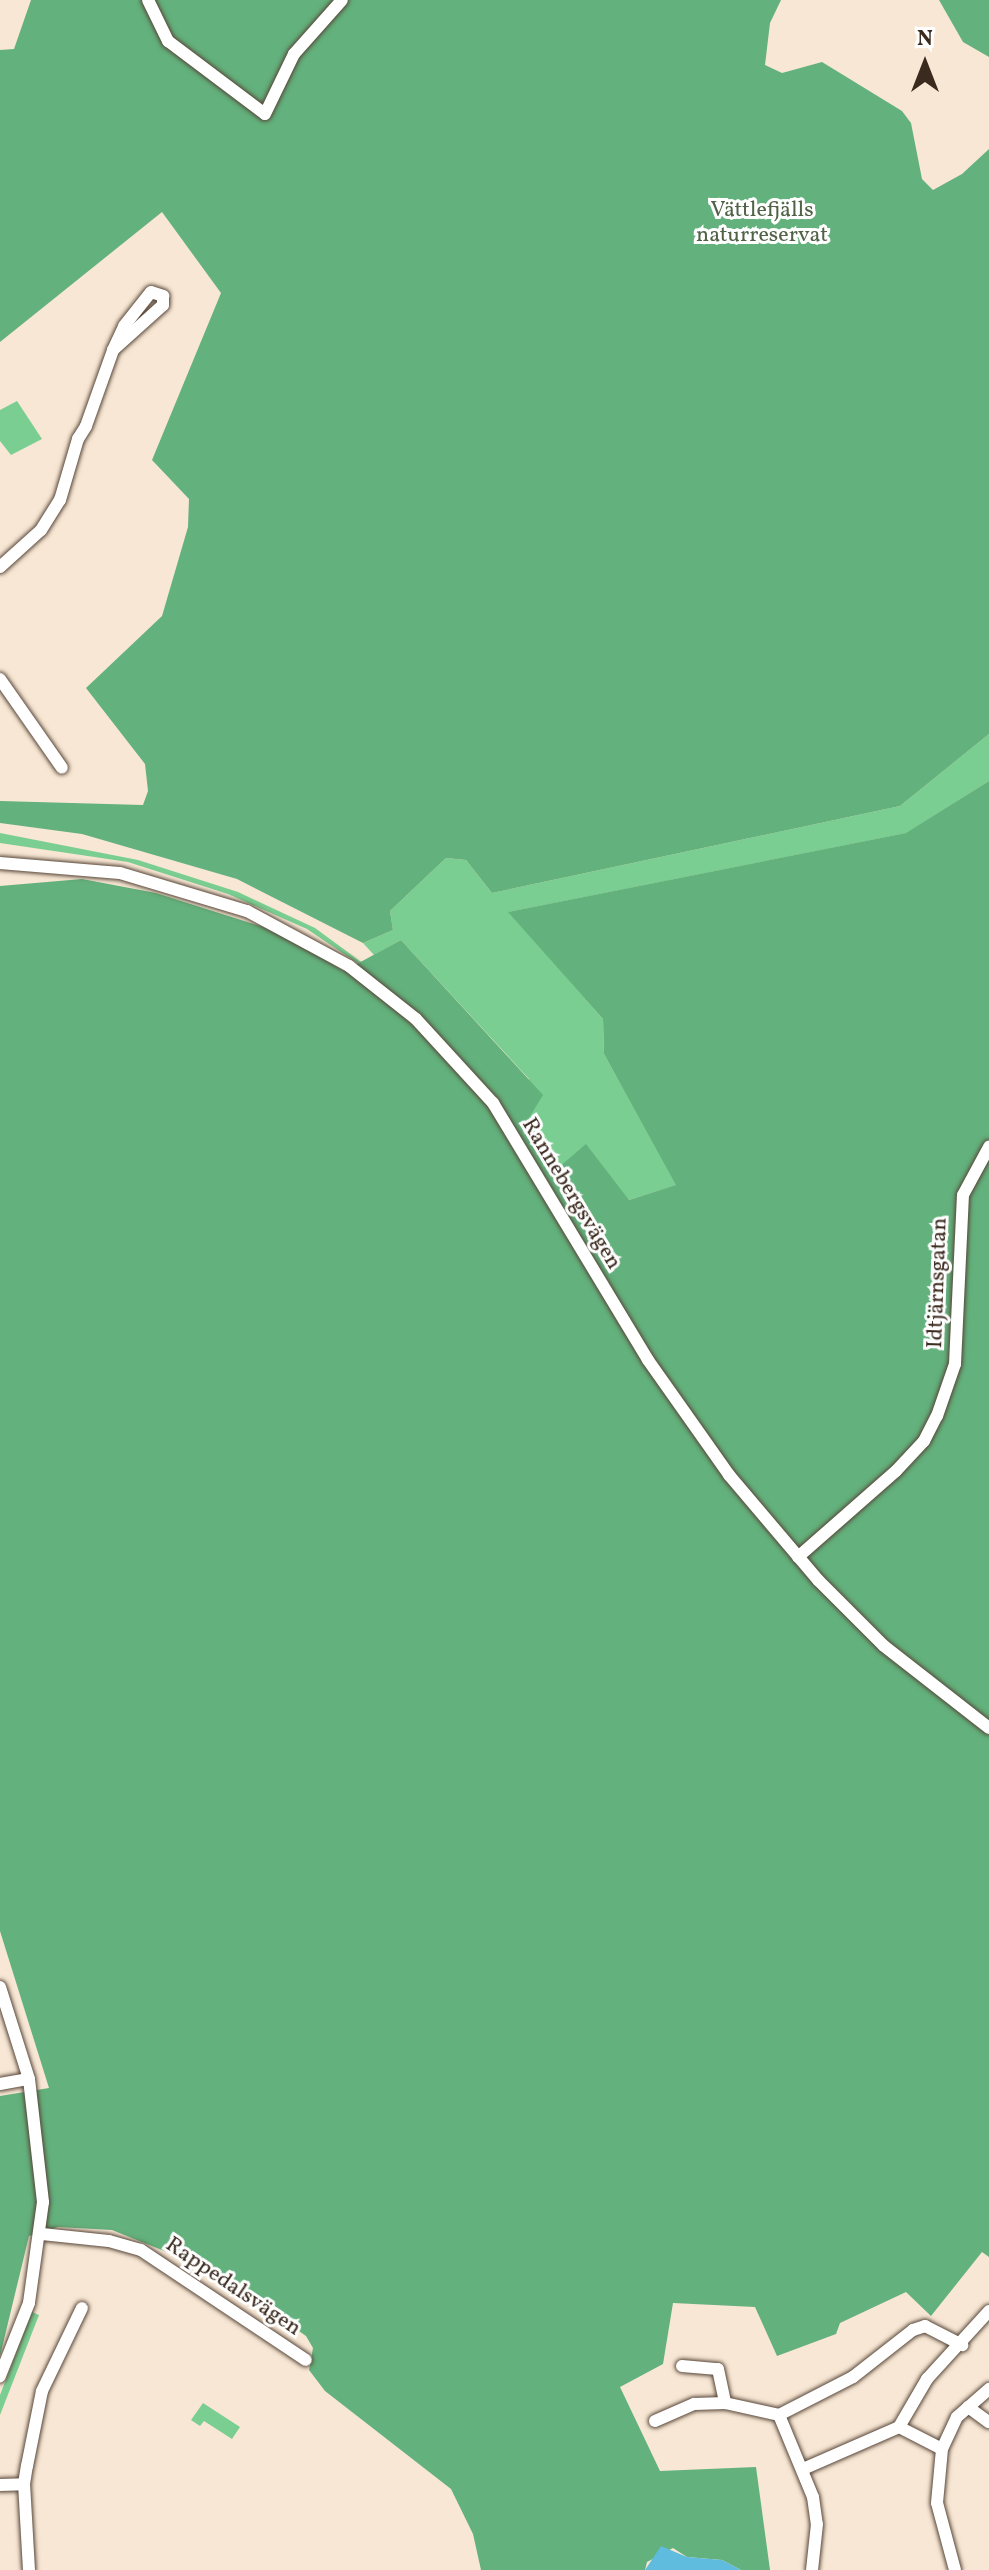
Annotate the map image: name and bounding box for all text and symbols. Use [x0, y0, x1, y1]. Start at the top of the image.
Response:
north arrow [885, 24, 965, 104]
text: N [917, 24, 933, 55]
park label: Vättlefjälls naturreservat [696, 197, 828, 248]
street label: Rannebergsvägen [515, 1113, 627, 1275]
street label: Idtjärnsgatan [923, 1217, 953, 1349]
street label: Rappedalsvägen [160, 2232, 306, 2342]

